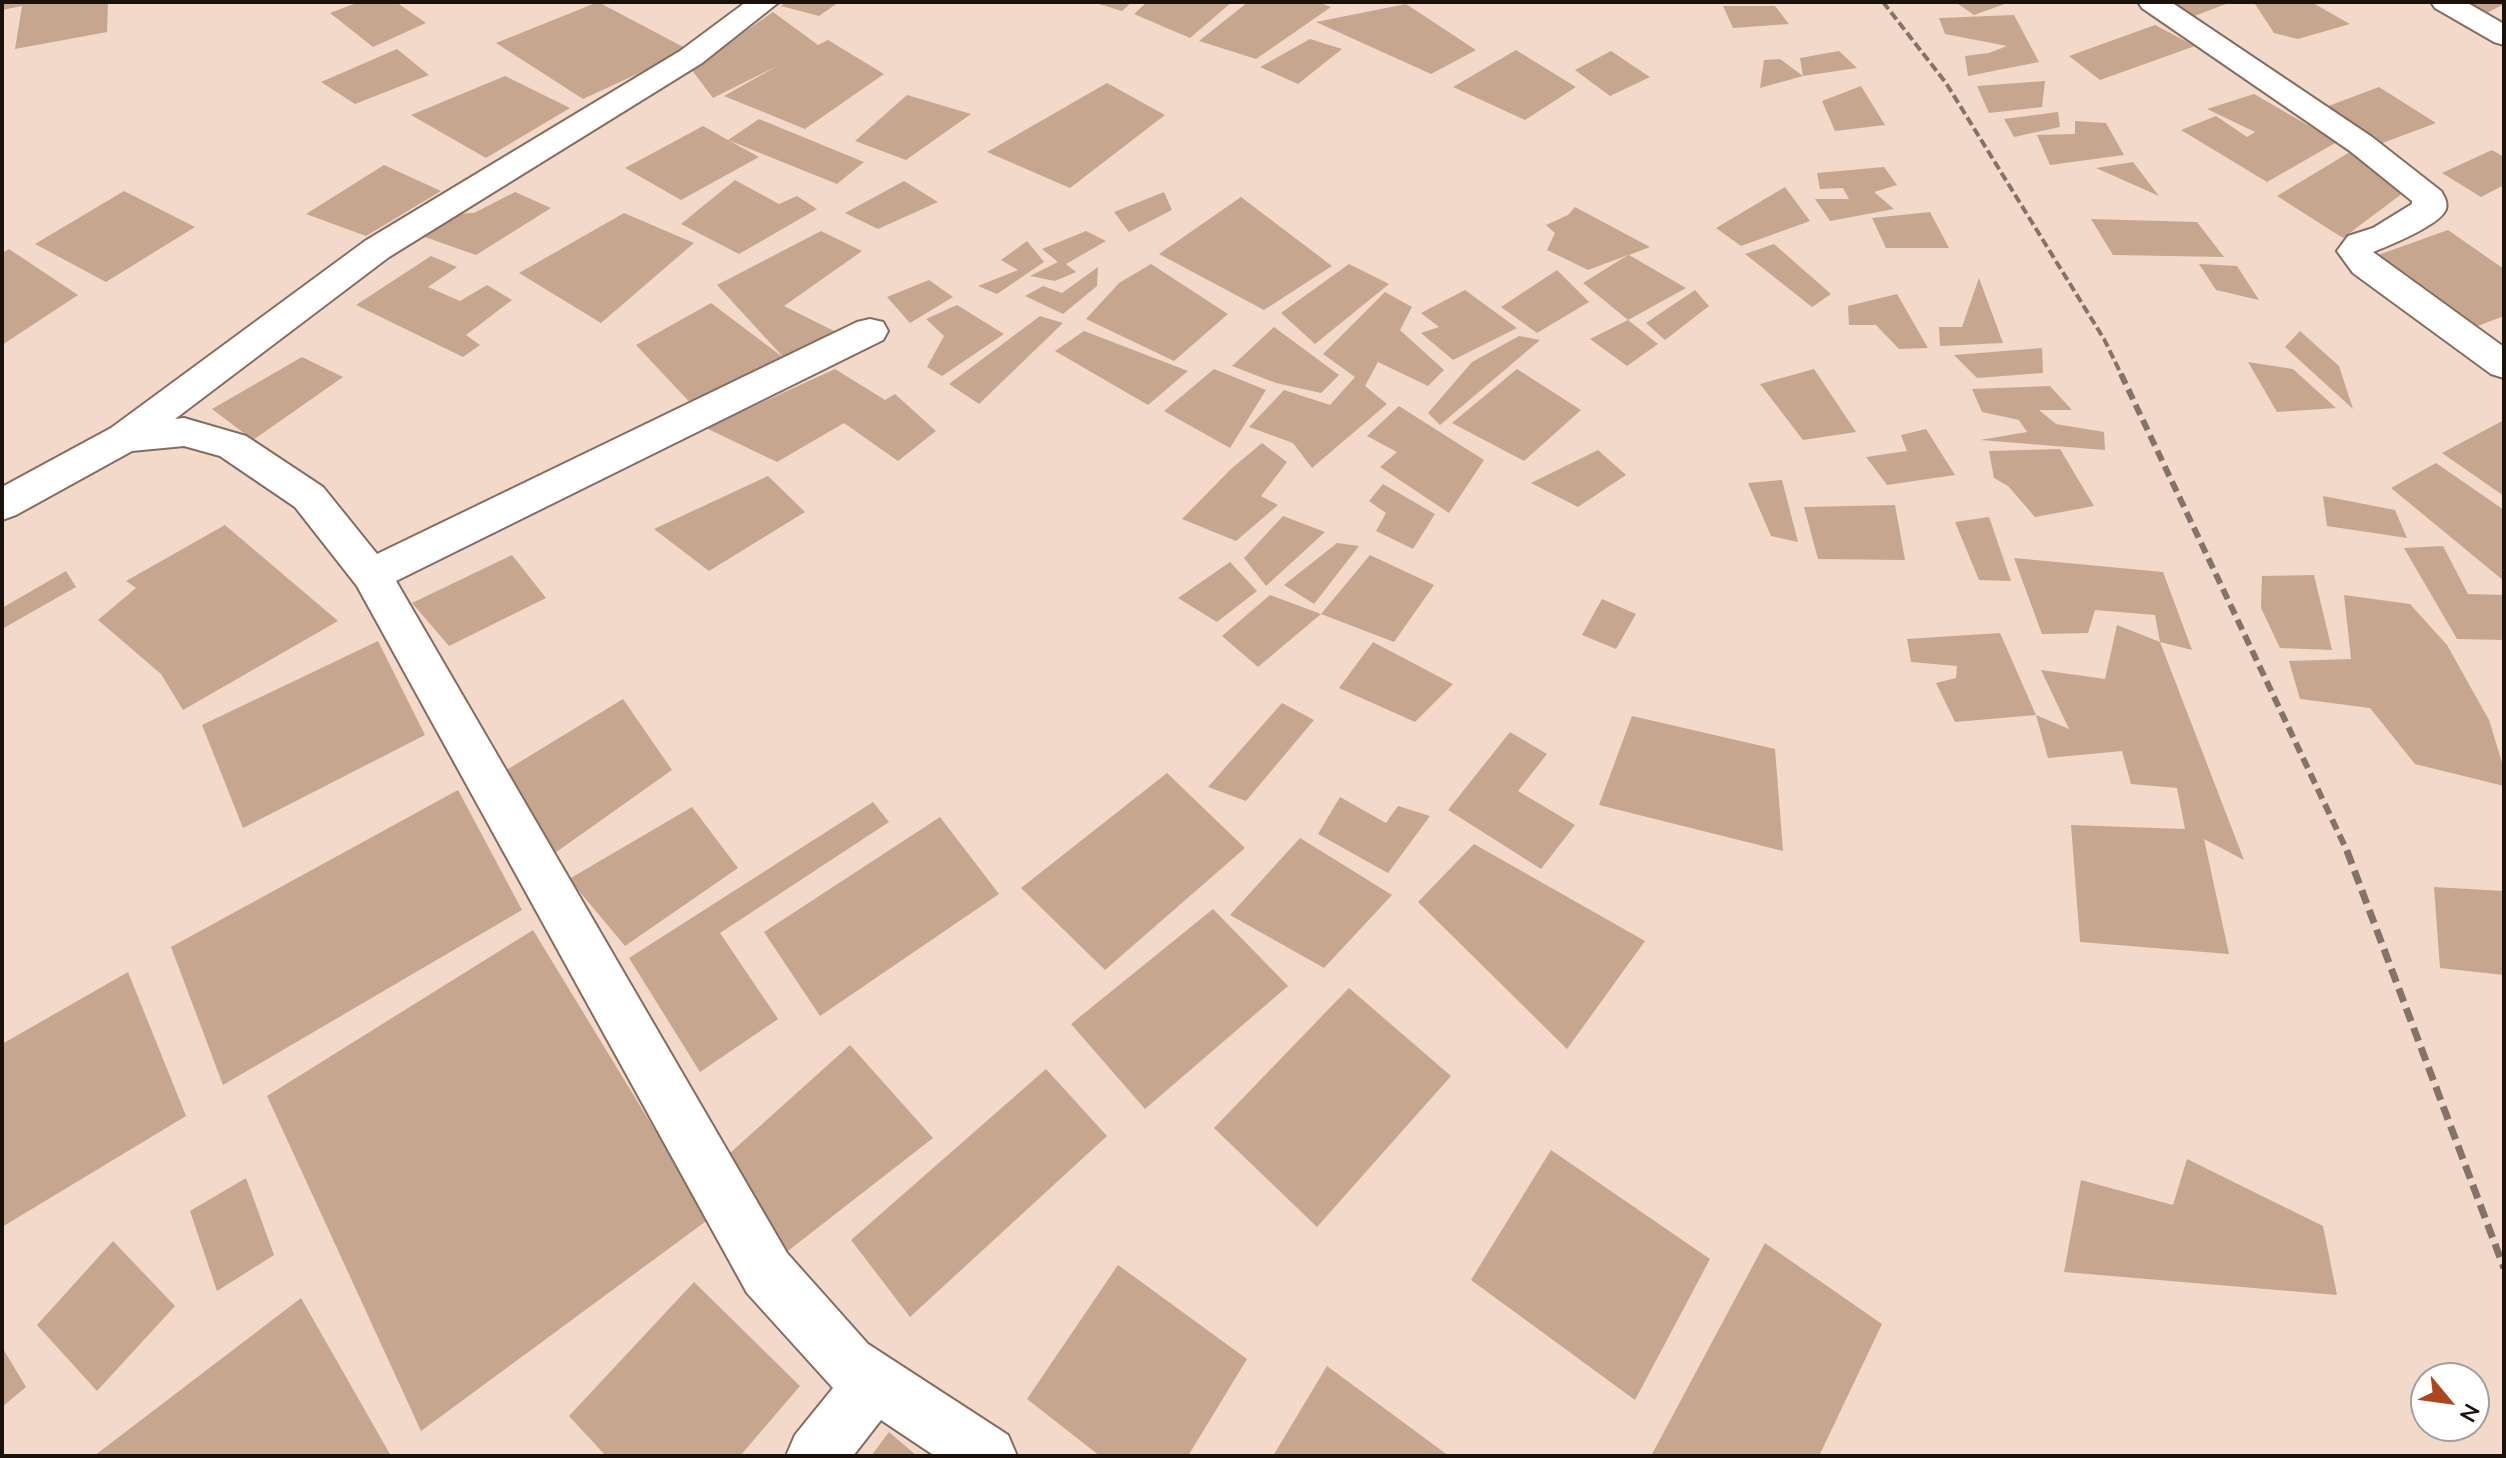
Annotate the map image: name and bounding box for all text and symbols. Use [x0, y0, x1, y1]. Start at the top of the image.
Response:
north arrow [2410, 1362, 2490, 1442]
text: N [2452, 1398, 2486, 1427]

